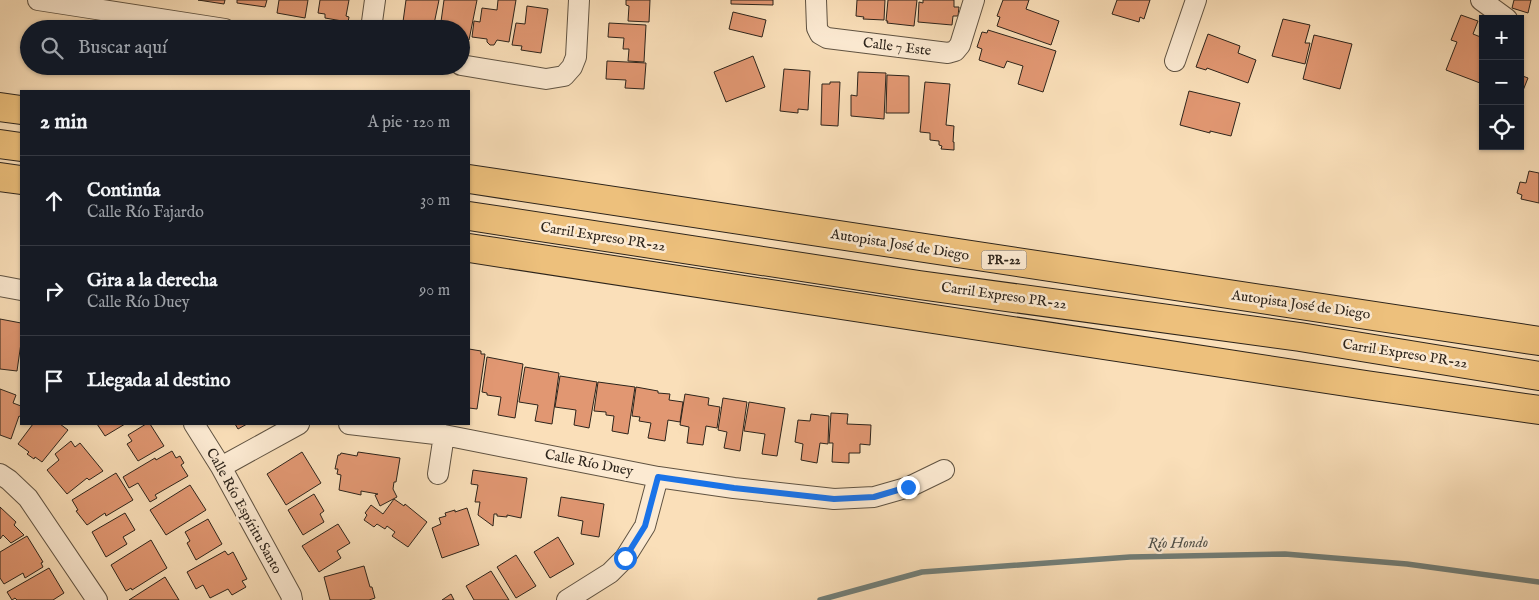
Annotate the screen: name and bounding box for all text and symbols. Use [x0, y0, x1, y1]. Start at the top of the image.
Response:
map controls [1479, 15, 1524, 150]
button: + [1479, 15, 1524, 60]
search box [20, 20, 470, 75]
icon: search [38, 34, 66, 62]
street label: Calle 7 Este [862, 34, 933, 60]
text: Buscar aquí [78, 36, 167, 60]
button: − [1479, 60, 1524, 105]
button: locate [1479, 105, 1524, 150]
text: 2 min [40, 109, 87, 136]
text: A pie · 120 m [368, 113, 450, 133]
text: Continúa [87, 179, 161, 203]
icon: ahead [40, 187, 68, 215]
text: 30 m [420, 191, 450, 211]
text: Calle Río Fajardo [87, 203, 204, 223]
street label: Carril Expreso PR-22 [539, 218, 667, 256]
street label: Autopista José de Diego [829, 225, 971, 265]
road number: PR-22 [982, 250, 1026, 270]
text: Gira a la derecha [87, 269, 217, 293]
icon: right [40, 277, 68, 305]
street label: Carril Expreso PR-22 [940, 278, 1068, 314]
text: 90 m [419, 281, 450, 301]
street label: Autopista José de Diego [1230, 286, 1372, 324]
text: Calle Río Duey [87, 293, 190, 313]
street label: Carril Expreso PR-22 [1341, 335, 1469, 373]
icon: arrive [40, 367, 68, 395]
text: Llegada al destino [87, 369, 230, 393]
street label: Calle Río Espíritu Santo [202, 445, 286, 577]
street label: Calle Río Duey [543, 446, 635, 480]
route end [897, 476, 920, 499]
water label: Río Hondo [1148, 533, 1208, 553]
route start [614, 547, 637, 570]

